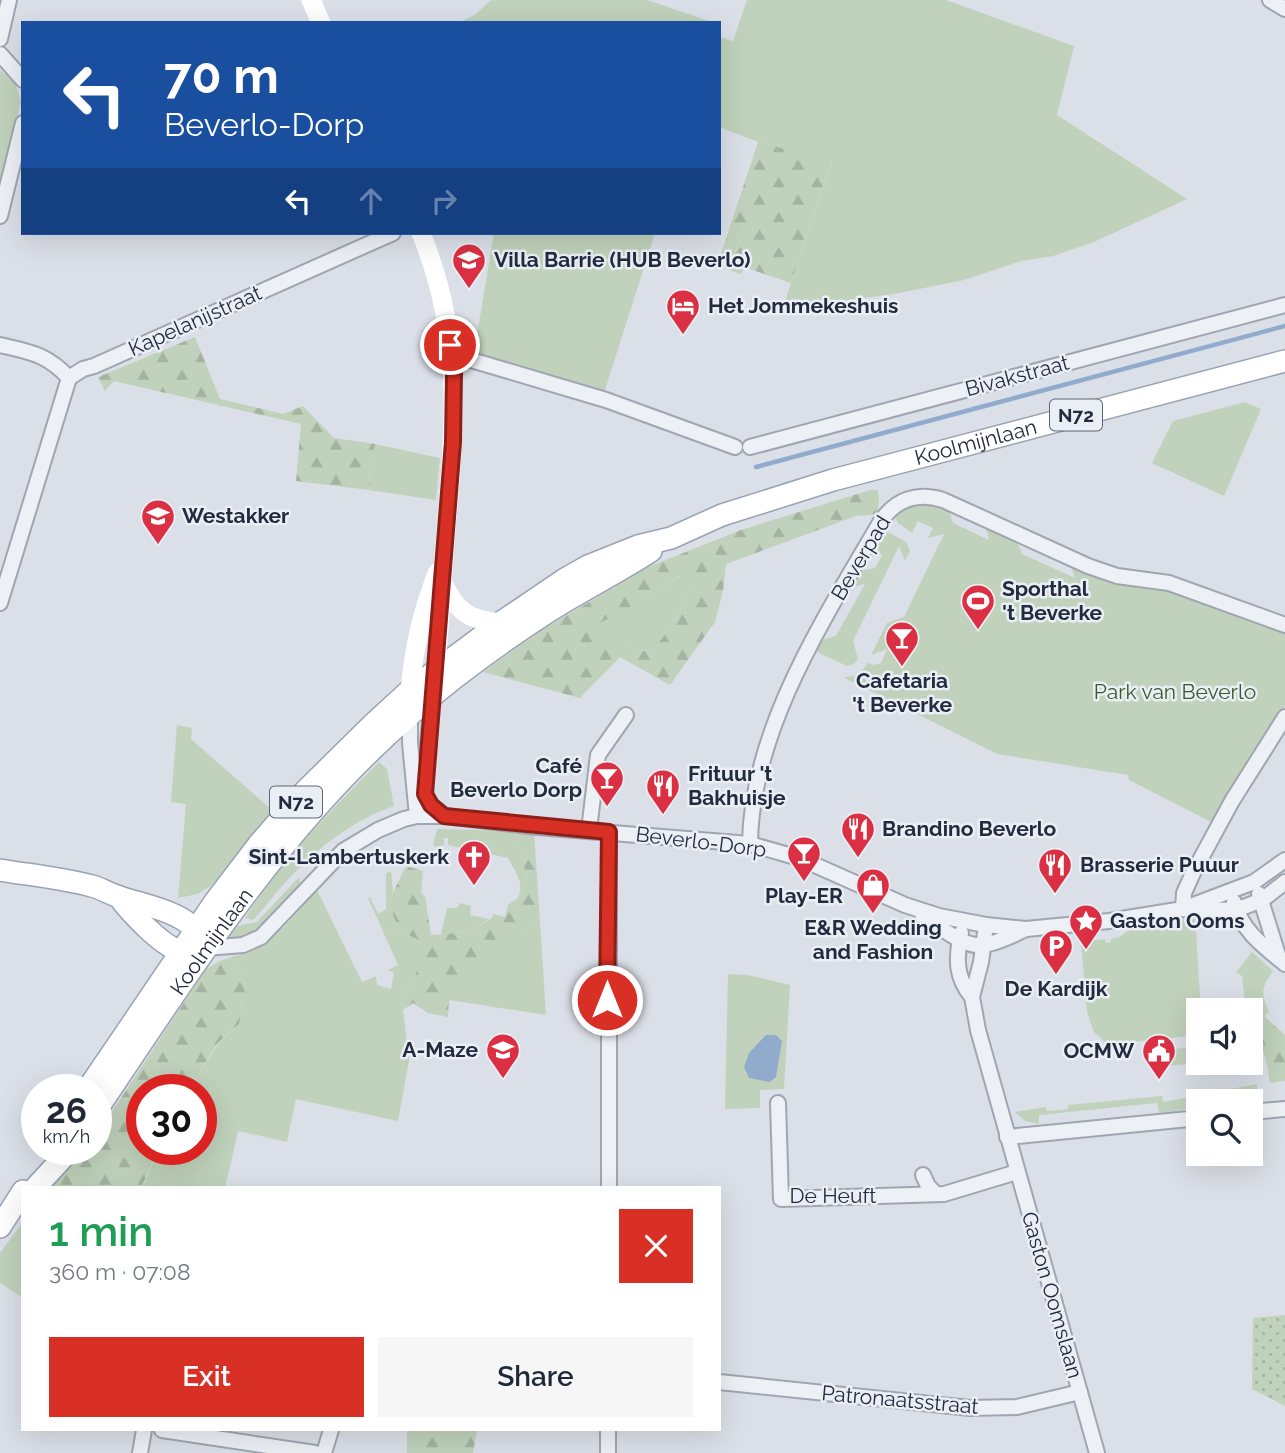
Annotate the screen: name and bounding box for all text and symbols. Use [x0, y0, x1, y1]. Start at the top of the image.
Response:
text: 70 m [164, 47, 279, 104]
icon: left [49, 49, 140, 140]
text: Beverlo-Dorp [164, 106, 364, 143]
icon: left [279, 182, 317, 220]
icon: ahead [352, 182, 390, 220]
icon: right [425, 182, 463, 220]
school or university icon: Villa Barrie (HUB Beverlo) [450, 241, 488, 290]
place label: Villa Barrie (HUB Beverlo) [494, 247, 751, 272]
street label: Kapelanijstraat [124, 280, 265, 361]
hotel icon: Het Jommekeshuis [664, 287, 702, 336]
place label: Het Jommekeshuis [708, 293, 899, 318]
pin [420, 315, 480, 375]
icon: arrive [431, 326, 469, 364]
street label: Bivakstraat [962, 350, 1071, 401]
road number: N72 [1050, 400, 1102, 430]
street label: Koolmijnlaan [912, 414, 1039, 470]
school or university icon: Westakker [139, 497, 177, 546]
place label: Westakker [182, 503, 289, 528]
street label: Beverpad [826, 511, 895, 604]
place label: Sporthal 't Beverke [1002, 576, 1103, 625]
sports icon: Sporthal 't Beverke [959, 582, 997, 631]
bar icon: Cafetaria 't Beverke [883, 619, 921, 668]
place label: Cafetaria 't Beverke [852, 668, 953, 717]
park label: Park van Beverlo [1094, 679, 1256, 704]
place label: Café Beverlo Dorp [450, 753, 582, 802]
bar icon: Café Beverlo Dorp [588, 759, 626, 808]
place label: Frituur 't Bakhuisje [688, 761, 786, 810]
restaurant icon: Frituur 't Bakhuisje [644, 767, 682, 816]
road number: N72 [270, 786, 322, 818]
restaurant icon: Brandino Beverlo [839, 810, 877, 859]
place label: Brandino Beverlo [882, 816, 1057, 841]
street label: Beverlo-Dorp [634, 821, 768, 862]
bar icon: Play-ER [785, 834, 823, 883]
church icon: Sint-Lambertuskerk [455, 838, 493, 887]
place label: Sint-Lambertuskerk [248, 844, 449, 869]
restaurant icon: Brasserie Puuur [1036, 846, 1074, 895]
place label: Brasserie Puuur [1080, 852, 1239, 877]
shop icon: E&R Wedding and Fashion [854, 866, 892, 915]
street label: Koolmijnlaan [165, 883, 258, 1000]
place label: Play-ER [765, 883, 843, 908]
place icon: Gaston Ooms [1067, 902, 1105, 951]
place label: Gaston Ooms [1110, 908, 1245, 933]
place label: E&R Wedding and Fashion [804, 915, 942, 964]
parking icon: De Kardijk [1037, 927, 1075, 976]
position arrow [570, 963, 644, 1037]
place label: De Kardijk [1005, 976, 1108, 1001]
map controls [1186, 998, 1263, 1166]
button: sound [1186, 998, 1263, 1075]
school or university icon: A-Maze [484, 1031, 522, 1080]
public building icon: OCMW [1140, 1032, 1178, 1081]
place label: A-Maze [402, 1037, 478, 1062]
place label: OCMW [1063, 1038, 1135, 1063]
speed limit sign: 30 [126, 1074, 217, 1165]
button: search [1186, 1089, 1263, 1166]
text: 26 [46, 1090, 87, 1131]
text: km/h [43, 1126, 90, 1147]
street label: De Heuft [790, 1183, 876, 1208]
text: 1 min [49, 1207, 153, 1256]
button: close [619, 1209, 693, 1283]
street label: Gaston Oomslaan [1017, 1209, 1088, 1381]
text: 360 m · 07:08 [49, 1258, 191, 1285]
button: Exit [49, 1337, 364, 1417]
button: Share [378, 1337, 693, 1417]
street label: Patronaatsstraat [821, 1380, 980, 1419]

